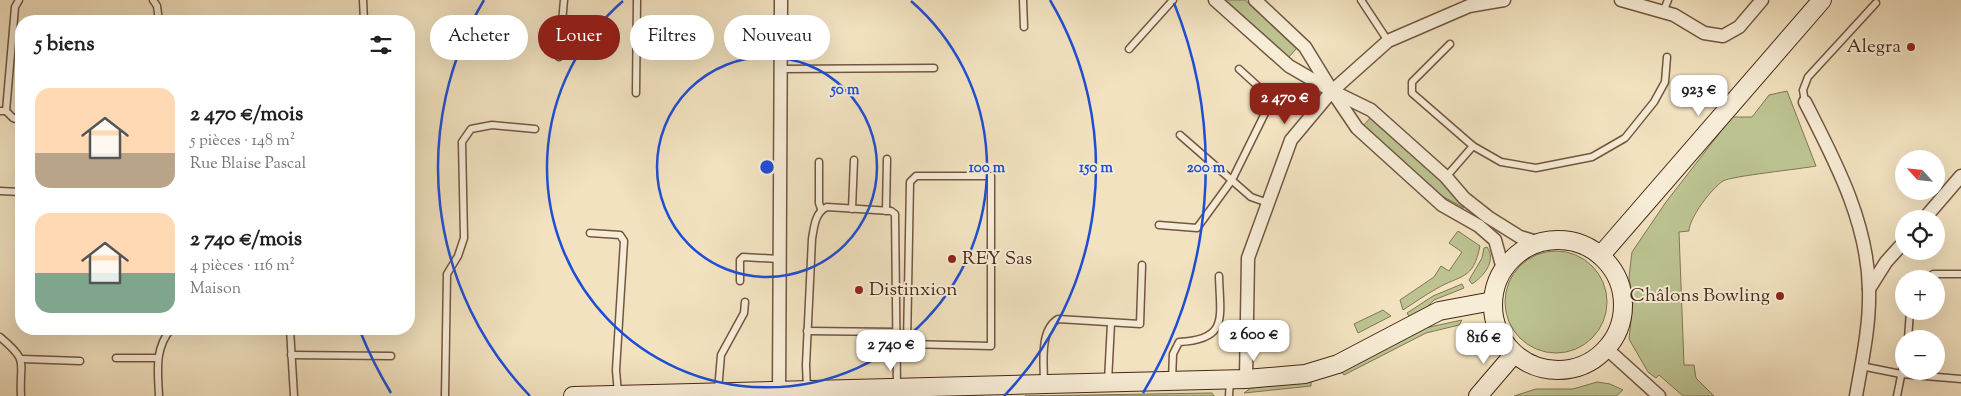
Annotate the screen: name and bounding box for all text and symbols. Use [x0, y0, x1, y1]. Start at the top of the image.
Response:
chip: Acheter [430, 15, 528, 60]
chip: Louer [538, 15, 620, 60]
chip: Filtres [630, 15, 714, 60]
chip: Nouveau [724, 15, 830, 60]
text: 5 biens [35, 30, 94, 60]
icon: filters [367, 31, 395, 59]
place label: Alegra [1846, 34, 1901, 61]
marker: Alegra [1905, 41, 1917, 53]
pin: 923 € [1664, 74, 1734, 117]
text: 923 € [1682, 79, 1716, 102]
text: 50 m [830, 80, 860, 101]
pin: 2 470 € [1239, 82, 1331, 125]
text: 2 470 € [1261, 87, 1309, 110]
text: 2 470 €/mois [190, 100, 303, 130]
icon: home [75, 108, 135, 168]
text: 5 pièces · 148 m² [190, 130, 295, 153]
north arrow [1895, 150, 1945, 200]
map controls [1895, 150, 1945, 380]
text: Rue Blaise Pascal [190, 153, 306, 176]
centre of rings [758, 158, 776, 176]
text: 100 m [969, 158, 1006, 179]
text: 150 m [1079, 158, 1113, 179]
text: 200 m [1187, 158, 1226, 179]
button: locate [1895, 210, 1945, 260]
text: 2 740 €/mois [190, 225, 302, 255]
icon: home [75, 233, 135, 293]
place label: REY Sas [962, 246, 1032, 273]
marker: REY Sas [946, 253, 958, 265]
text: 4 pièces · 116 m² [190, 255, 295, 278]
button: + [1895, 270, 1945, 320]
place label: Distinxion [869, 277, 957, 304]
text: Maison [190, 278, 241, 301]
place label: Châlons Bowling [1630, 283, 1770, 310]
marker: Distinxion [853, 284, 865, 296]
marker: Châlons Bowling [1774, 290, 1786, 302]
pin: 2 600 € [1208, 320, 1300, 362]
pin: 816 € [1449, 322, 1519, 365]
text: 2 600 € [1229, 324, 1279, 347]
text: 816 € [1467, 327, 1501, 350]
pin: 2 740 € [845, 330, 937, 372]
button: − [1895, 330, 1945, 380]
text: 2 740 € [867, 334, 915, 357]

